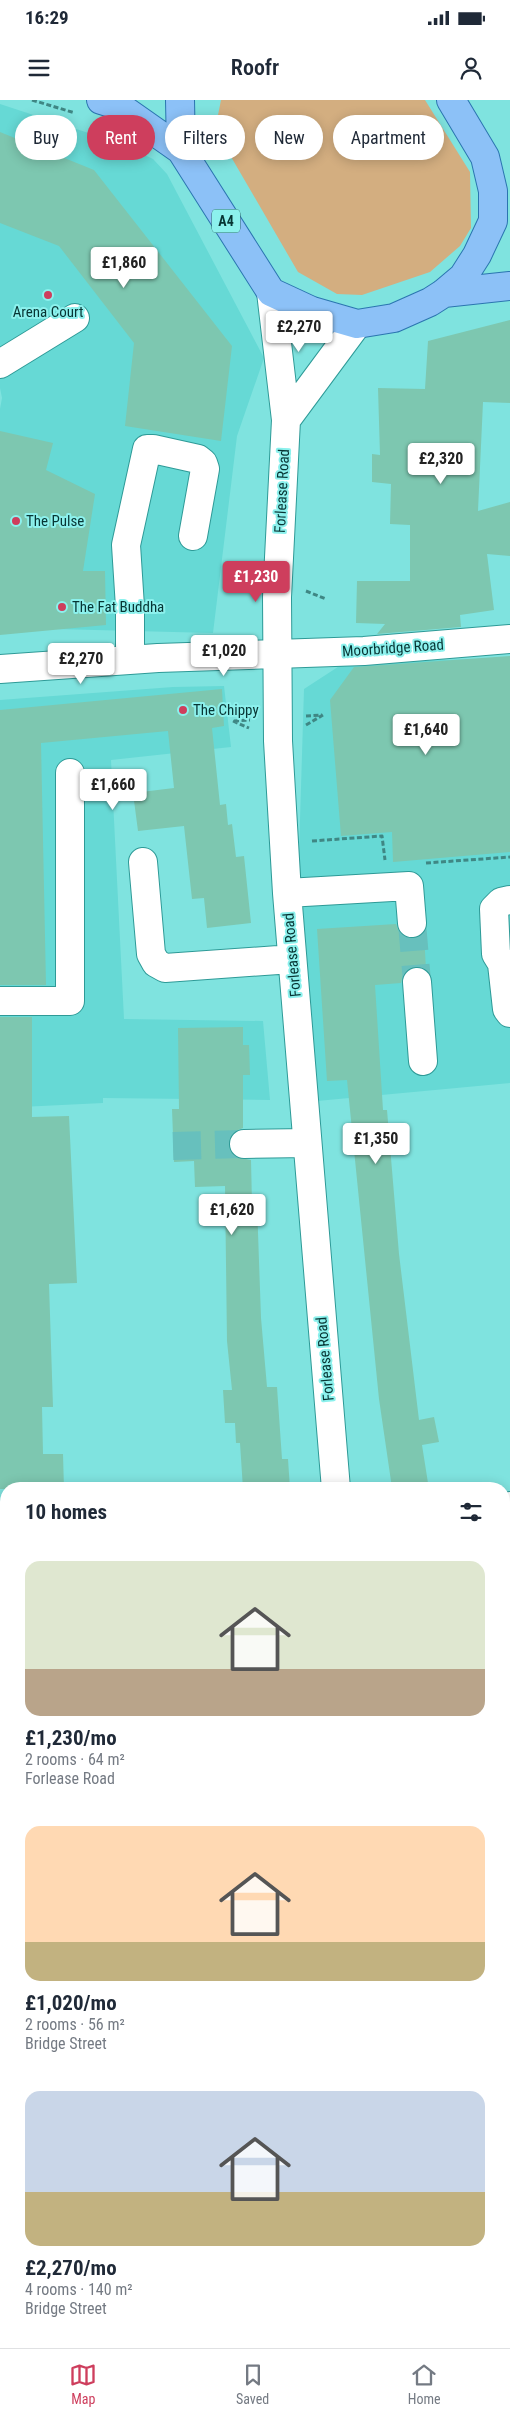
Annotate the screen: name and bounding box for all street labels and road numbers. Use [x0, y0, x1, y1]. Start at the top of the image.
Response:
road number: A4 [212, 210, 240, 232]
street label: Forlease Road [271, 448, 293, 534]
street label: Moorbridge Road [342, 635, 444, 661]
street label: Forlease Road [279, 912, 305, 998]
street label: Forlease Road [312, 1316, 338, 1402]

